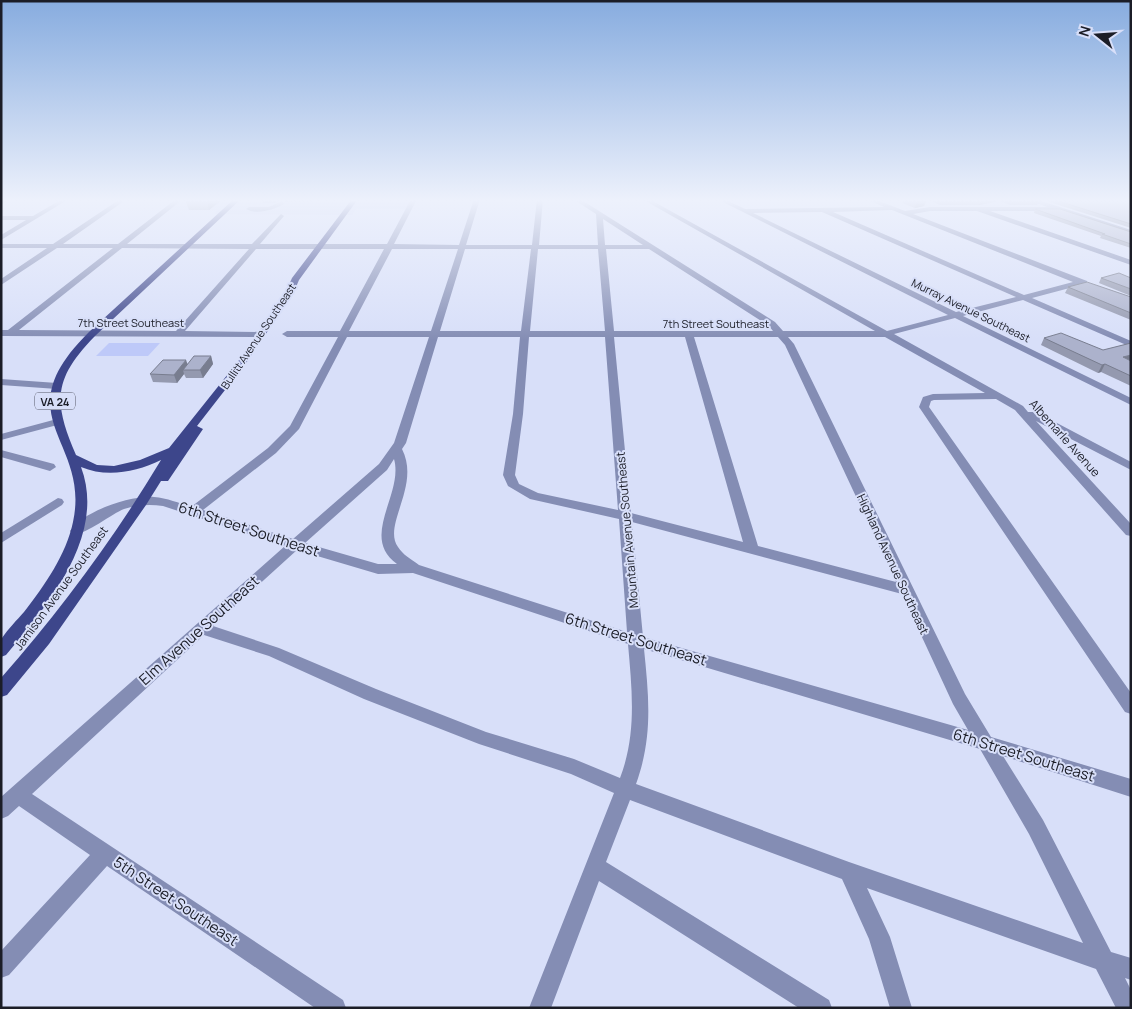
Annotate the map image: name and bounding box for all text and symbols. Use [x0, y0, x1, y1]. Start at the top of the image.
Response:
north arrow [1072, 10, 1122, 60]
text: N [1074, 23, 1095, 39]
street label: Murray Avenue Southeast [909, 275, 1033, 345]
street label: Bullitt Avenue Southeast [217, 280, 299, 392]
street label: 7th Street Southeast [78, 315, 184, 330]
street label: 7th Street Southeast [663, 316, 769, 331]
road number: VA 24 [35, 392, 75, 410]
street label: Albemarle Avenue [1026, 396, 1104, 480]
street label: Mountain Avenue Southeast [612, 451, 642, 609]
street label: Highland Avenue Southeast [853, 491, 933, 637]
street label: 6th Street Southeast [176, 496, 322, 562]
street label: Jamison Avenue Southeast [10, 522, 112, 654]
street label: Elm Avenue Southeast [134, 570, 264, 690]
street label: 6th Street Southeast [563, 607, 709, 671]
street label: 6th Street Southeast [951, 723, 1097, 787]
street label: 5th Street Southeast [109, 851, 243, 951]

